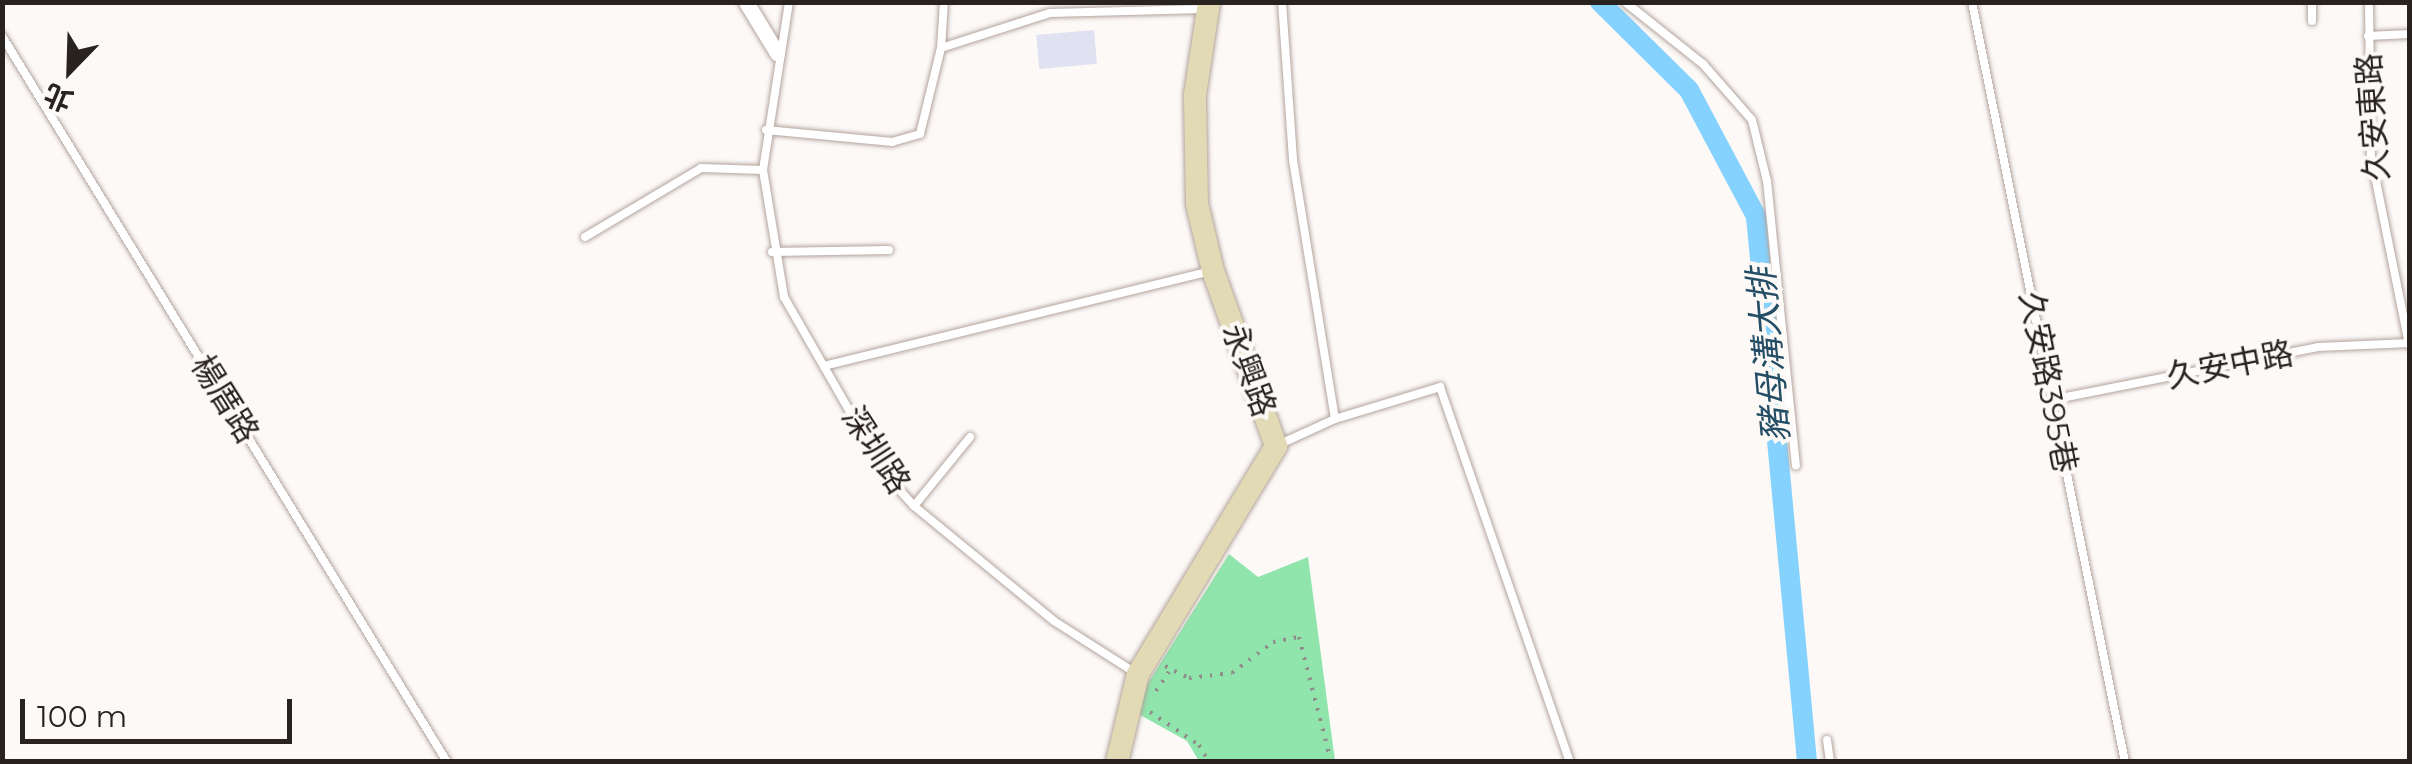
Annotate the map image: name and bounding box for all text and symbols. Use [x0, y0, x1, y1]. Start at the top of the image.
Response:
north arrow [20, 20, 120, 120]
street label: 久安東路 [2349, 52, 2397, 182]
text: 北 [39, 76, 78, 119]
water label: 豬母溝大排 [1740, 266, 1798, 444]
street label: 久安路395巷 [2012, 288, 2084, 476]
street label: 永興路 [1215, 318, 1283, 422]
street label: 久安中路 [2164, 334, 2296, 396]
street label: 楊厝路 [183, 348, 267, 450]
street label: 深圳路 [834, 399, 918, 501]
scale bar [25, 679, 298, 741]
text: 100 m [37, 698, 127, 735]

